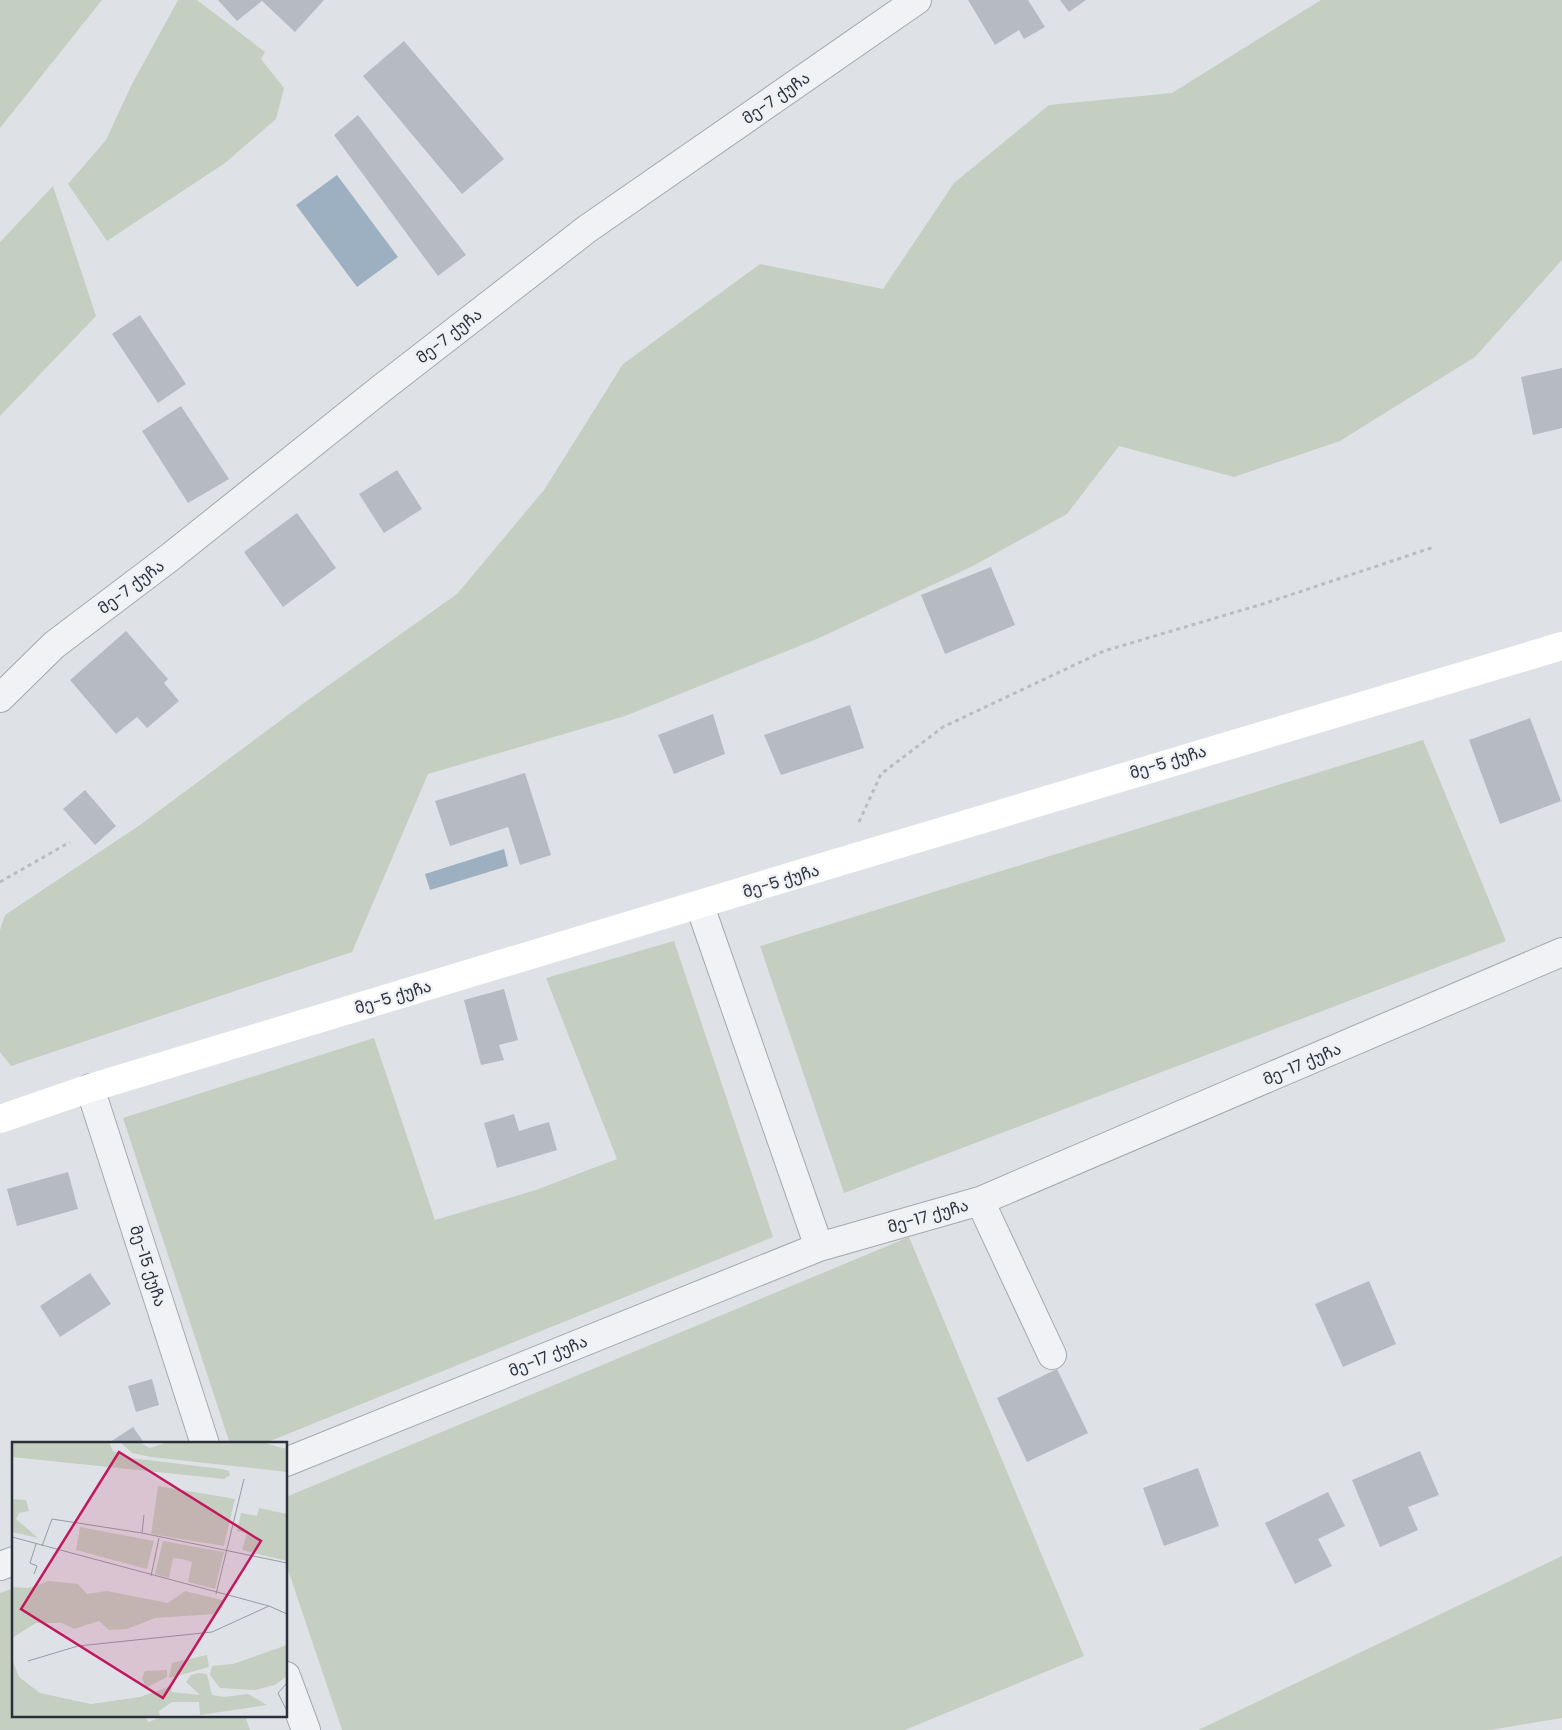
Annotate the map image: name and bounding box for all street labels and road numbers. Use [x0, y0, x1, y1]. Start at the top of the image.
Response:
street label: მე-7 ქუჩა [737, 66, 815, 130]
street label: მე-7 ქუჩა [411, 303, 487, 369]
street label: მე-7 ქუჩა [93, 554, 169, 620]
street label: მე-5 ქუჩა [1127, 739, 1209, 785]
street label: მე-5 ქუჩა [740, 858, 822, 904]
street label: მე-5 ქუჩა [352, 974, 434, 1020]
street label: მე-17 ქუჩა [1259, 1037, 1345, 1091]
street label: მე-17 ქუჩა [885, 1193, 971, 1239]
street label: მე-15 ქუჩა [124, 1222, 172, 1310]
street label: მე-17 ქუჩა [505, 1330, 591, 1382]

